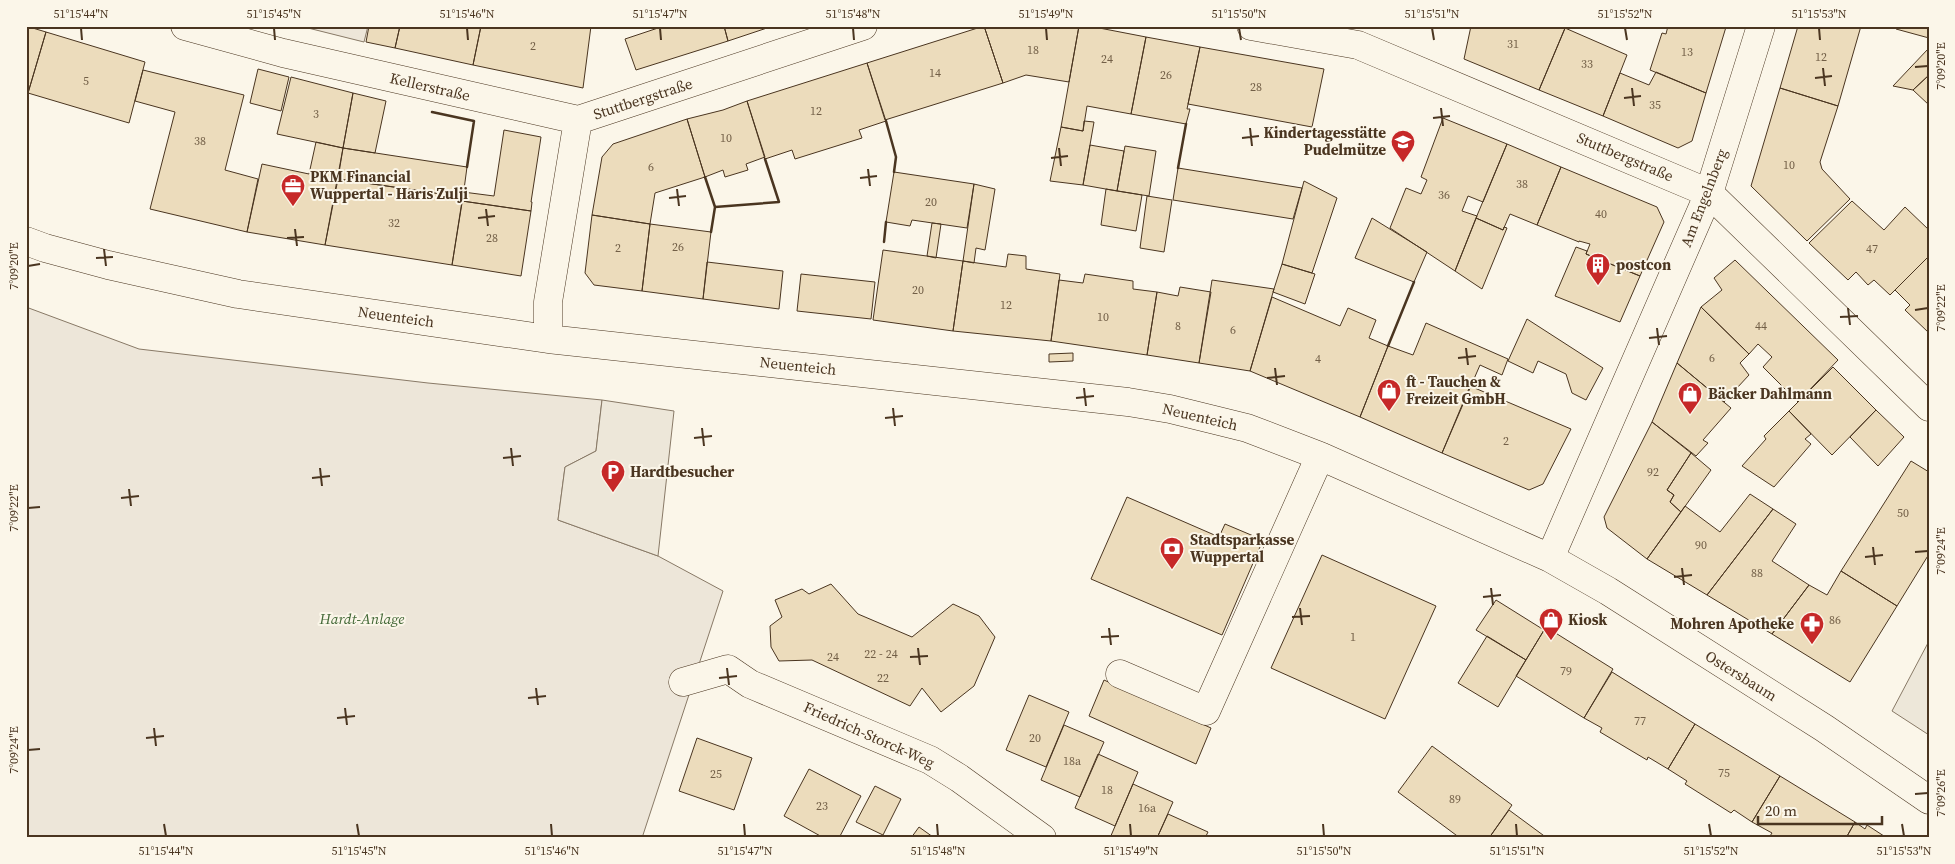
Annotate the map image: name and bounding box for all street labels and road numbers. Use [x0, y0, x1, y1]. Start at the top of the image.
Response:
street label: Kellerstraße [388, 67, 473, 106]
street label: Stuttbergstraße [591, 73, 695, 124]
street label: Stuttbergstraße [1574, 127, 1677, 186]
street label: Am Engelnberg [1675, 145, 1732, 250]
street label: Neuenteich [357, 301, 436, 332]
street label: Neuenteich [759, 351, 837, 380]
street label: Neuenteich [1160, 398, 1240, 435]
street label: Ostersbaum [1701, 645, 1781, 706]
street label: Friedrich-Storck-Weg [800, 696, 938, 773]

